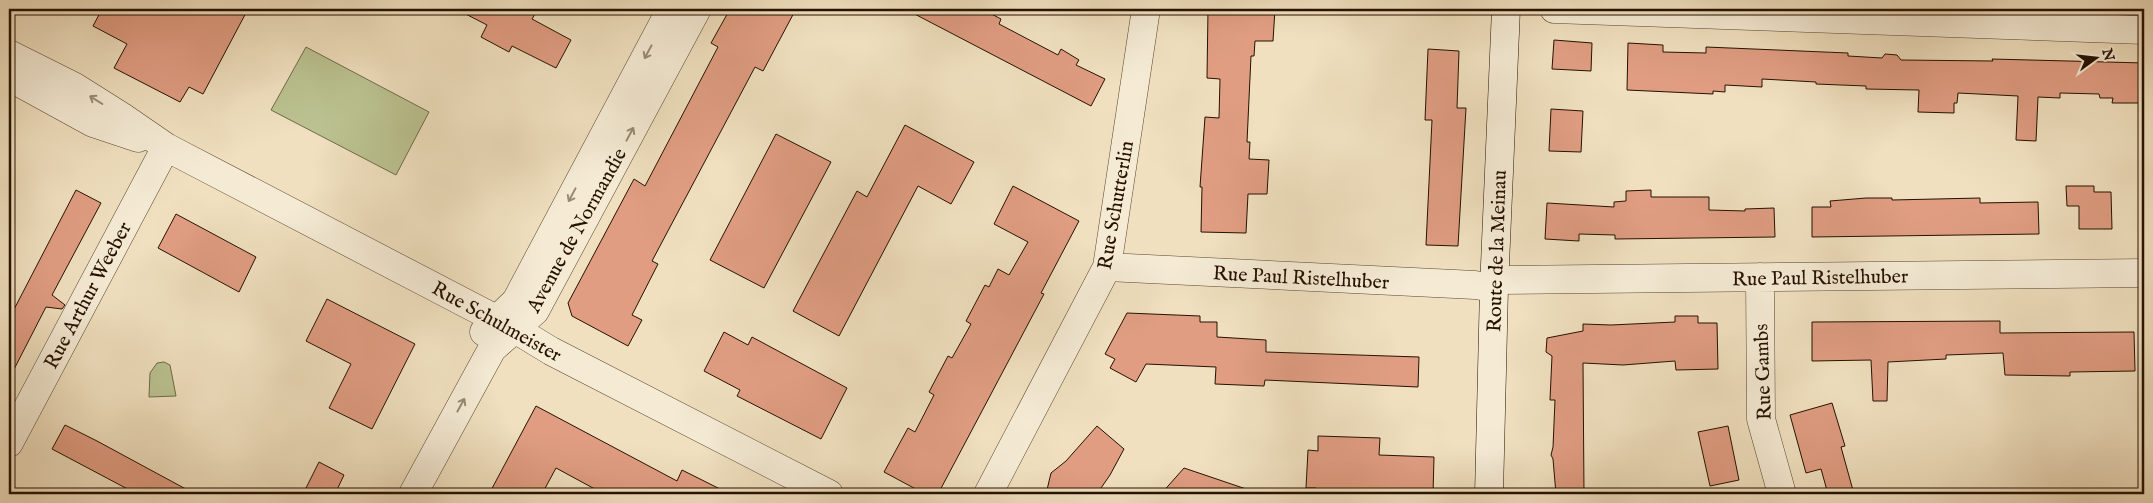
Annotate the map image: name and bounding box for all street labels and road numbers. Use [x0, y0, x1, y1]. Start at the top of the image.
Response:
street label: Rue Schutterlin [1093, 138, 1140, 272]
street label: Avenue de Normandie [521, 144, 633, 318]
street label: Route de la Meinau [1482, 170, 1513, 333]
street label: Rue Arthur Weeber [39, 217, 138, 374]
street label: Rue Paul Ristelhuber [1212, 261, 1390, 296]
street label: Rue Paul Ristelhuber [1732, 264, 1909, 293]
street label: Rue Schulmeister [427, 276, 566, 369]
street label: Rue Gambs [1749, 323, 1778, 421]

